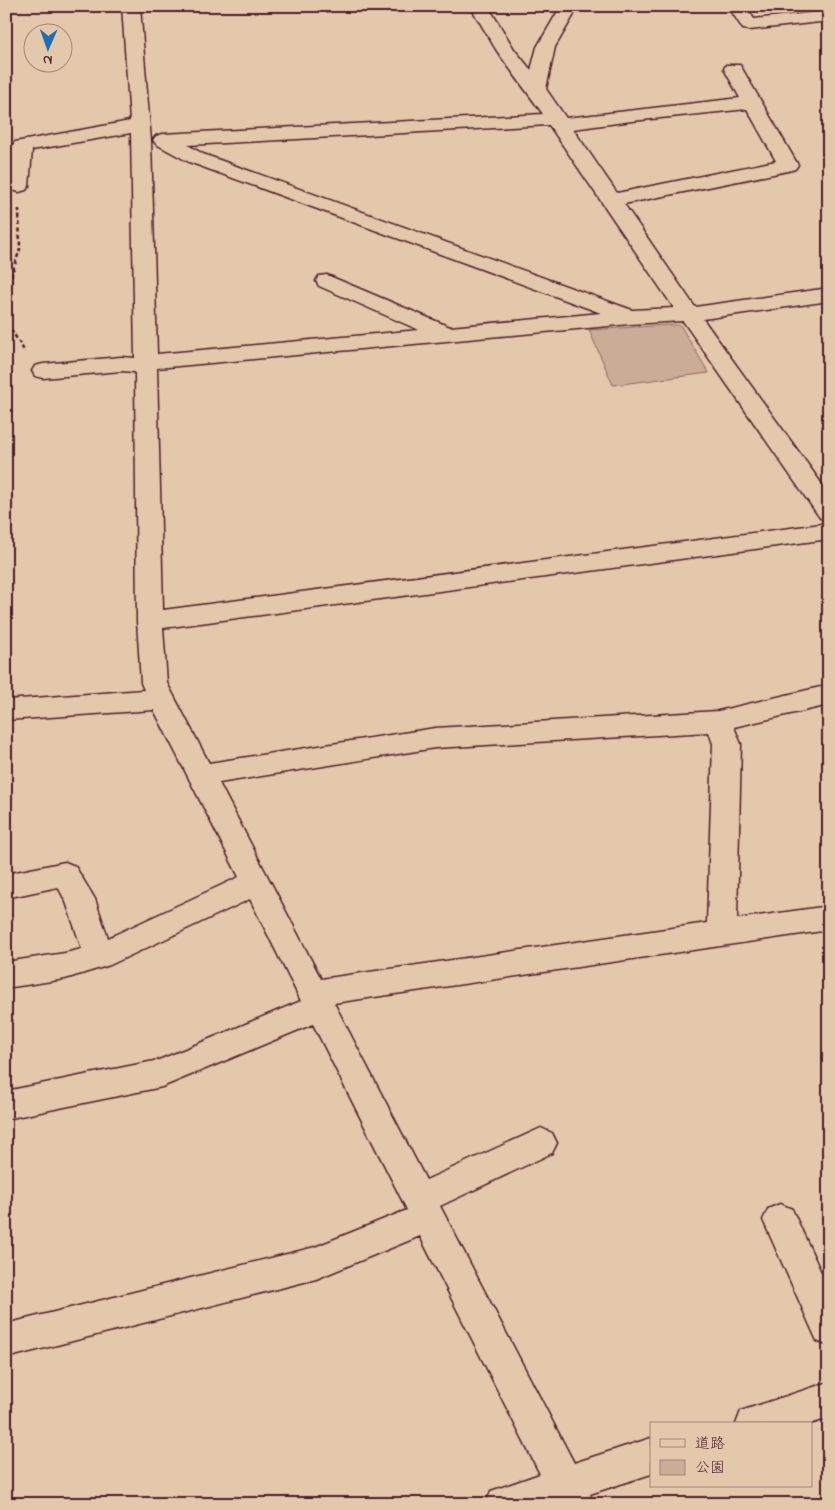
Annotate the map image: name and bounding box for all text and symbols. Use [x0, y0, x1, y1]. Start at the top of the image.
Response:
north arrow [22, 22, 72, 72]
text: N [43, 49, 53, 70]
legend [650, 1422, 812, 1488]
text: 道路 [695, 1433, 725, 1455]
text: 公園 [695, 1457, 725, 1479]

